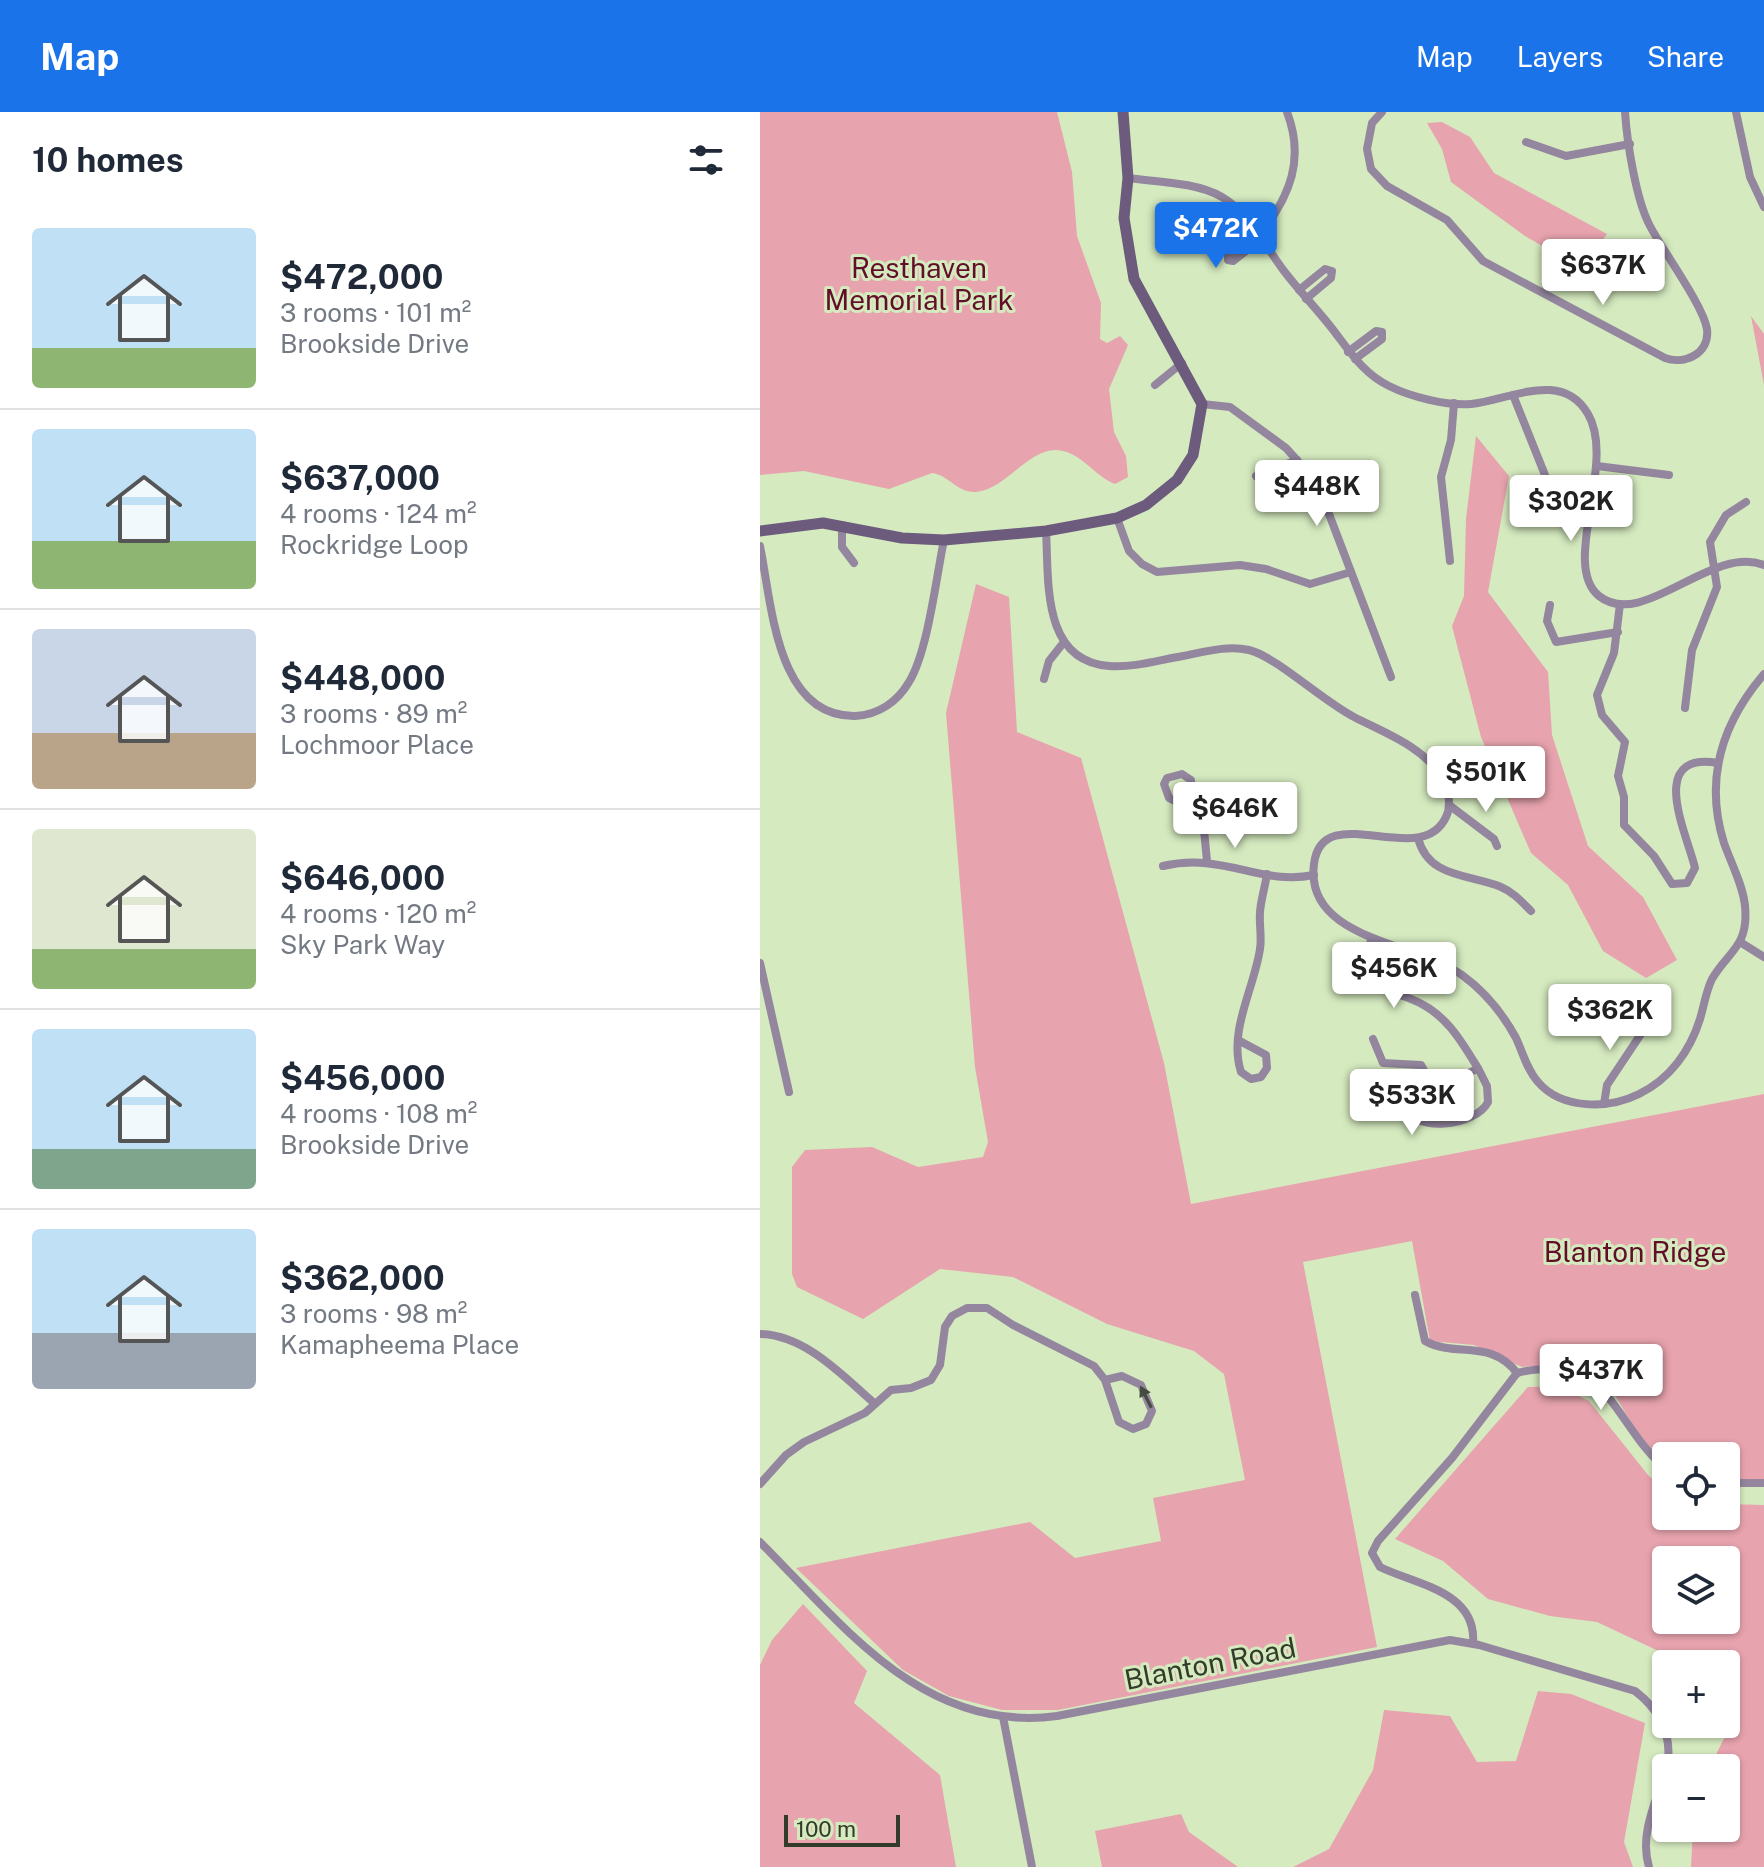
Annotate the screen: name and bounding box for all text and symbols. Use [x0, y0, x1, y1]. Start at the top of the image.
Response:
text: Map [40, 34, 119, 79]
text: Map [1416, 40, 1473, 73]
text: Layers [1517, 40, 1603, 73]
text: Share [1647, 40, 1724, 73]
icon: filters [684, 138, 728, 182]
text: 10 homes [32, 140, 184, 180]
pin: $472K [1160, 202, 1272, 270]
text: $472K [1173, 212, 1259, 243]
pin: $637K [1547, 239, 1659, 307]
text: $637K [1560, 249, 1646, 280]
park label: Resthaven Memorial Park [825, 251, 1013, 316]
text: $472,000 [280, 257, 443, 297]
icon: home [96, 260, 192, 356]
text: 3 rooms · 101 m² [280, 297, 471, 328]
text: Brookside Drive [280, 328, 469, 359]
text: $637,000 [280, 458, 440, 498]
pin: $448K [1261, 460, 1373, 528]
icon: home [96, 461, 192, 557]
text: $448K [1273, 470, 1361, 501]
pin: $302K [1515, 475, 1627, 543]
text: $302K [1528, 485, 1614, 516]
text: 4 rooms · 124 m² [280, 498, 477, 529]
text: Rockridge Loop [280, 529, 469, 560]
text: $448,000 [280, 658, 446, 698]
icon: home [96, 661, 192, 757]
text: 3 rooms · 89 m² [280, 698, 467, 729]
text: Lochmoor Place [280, 729, 474, 760]
pin: $501K [1430, 746, 1542, 814]
text: $501K [1445, 756, 1527, 787]
pin: $646K [1179, 782, 1291, 850]
text: $646K [1191, 792, 1279, 823]
text: $646,000 [280, 858, 445, 898]
icon: home [96, 861, 192, 957]
text: 4 rooms · 120 m² [280, 898, 476, 929]
text: Sky Park Way [280, 929, 445, 960]
pin: $456K [1338, 942, 1450, 1010]
text: $456K [1350, 952, 1438, 983]
pin: $362K [1554, 984, 1666, 1052]
text: $362K [1566, 994, 1654, 1025]
text: $456,000 [280, 1058, 445, 1098]
icon: home [96, 1061, 192, 1157]
pin: $533K [1356, 1069, 1468, 1137]
text: $533K [1368, 1079, 1456, 1110]
text: 4 rooms · 108 m² [280, 1098, 477, 1129]
text: Brookside Drive [280, 1129, 469, 1160]
park label: Blanton Ridge [1544, 1235, 1726, 1268]
text: $362,000 [280, 1258, 445, 1298]
icon: home [96, 1261, 192, 1357]
text: 3 rooms · 98 m² [280, 1298, 467, 1329]
text: Kamapheema Place [280, 1329, 519, 1360]
pin: $437K [1545, 1344, 1657, 1412]
text: $437K [1558, 1354, 1644, 1385]
one-way arrow [1139, 1385, 1152, 1408]
map controls [1652, 1442, 1740, 1842]
button: locate [1652, 1442, 1740, 1530]
button: layers [1652, 1546, 1740, 1634]
street label: Blanton Road [1122, 1630, 1298, 1696]
button: + [1652, 1650, 1740, 1738]
button: − [1652, 1754, 1740, 1842]
scale bar [784, 1811, 900, 1847]
text: 100 m [796, 1816, 856, 1842]

